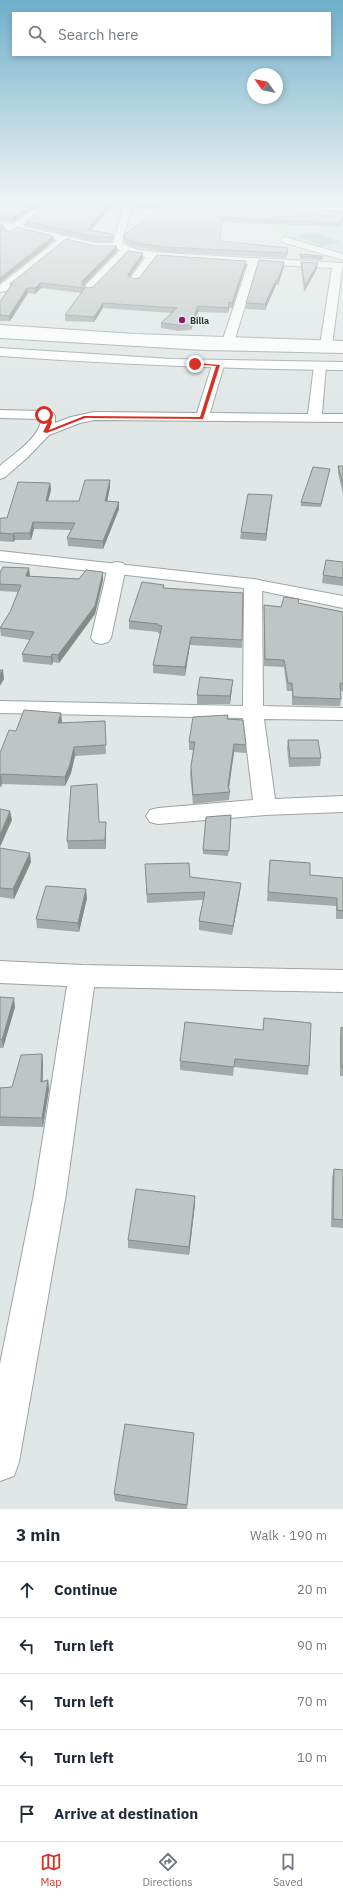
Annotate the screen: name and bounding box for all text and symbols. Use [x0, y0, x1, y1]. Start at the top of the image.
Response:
search box [12, 12, 331, 56]
icon: search [26, 23, 48, 45]
text: Search here [58, 25, 138, 44]
north arrow [247, 68, 283, 104]
marker: Billa [177, 315, 187, 325]
place label: Billa [190, 315, 209, 326]
route end [186, 355, 204, 373]
route start [35, 406, 53, 424]
text: 3 min [16, 1524, 60, 1546]
text: Walk · 190 m [250, 1527, 327, 1544]
icon: ahead [16, 1579, 38, 1601]
text: Continue [54, 1580, 118, 1599]
text: 20 m [297, 1581, 327, 1598]
icon: left [16, 1635, 38, 1657]
text: Turn left [54, 1636, 114, 1655]
text: 90 m [297, 1637, 327, 1654]
icon: left [16, 1691, 38, 1713]
text: Turn left [54, 1692, 114, 1711]
text: 70 m [297, 1693, 327, 1710]
icon: left [16, 1747, 38, 1769]
text: Turn left [54, 1748, 114, 1767]
text: 10 m [297, 1749, 327, 1766]
icon: arrive [16, 1803, 38, 1825]
text: Arrive at destination [54, 1804, 198, 1823]
tab: Map [40, 1851, 62, 1889]
tab: Directions [142, 1851, 193, 1889]
tab: Saved [273, 1851, 303, 1889]

